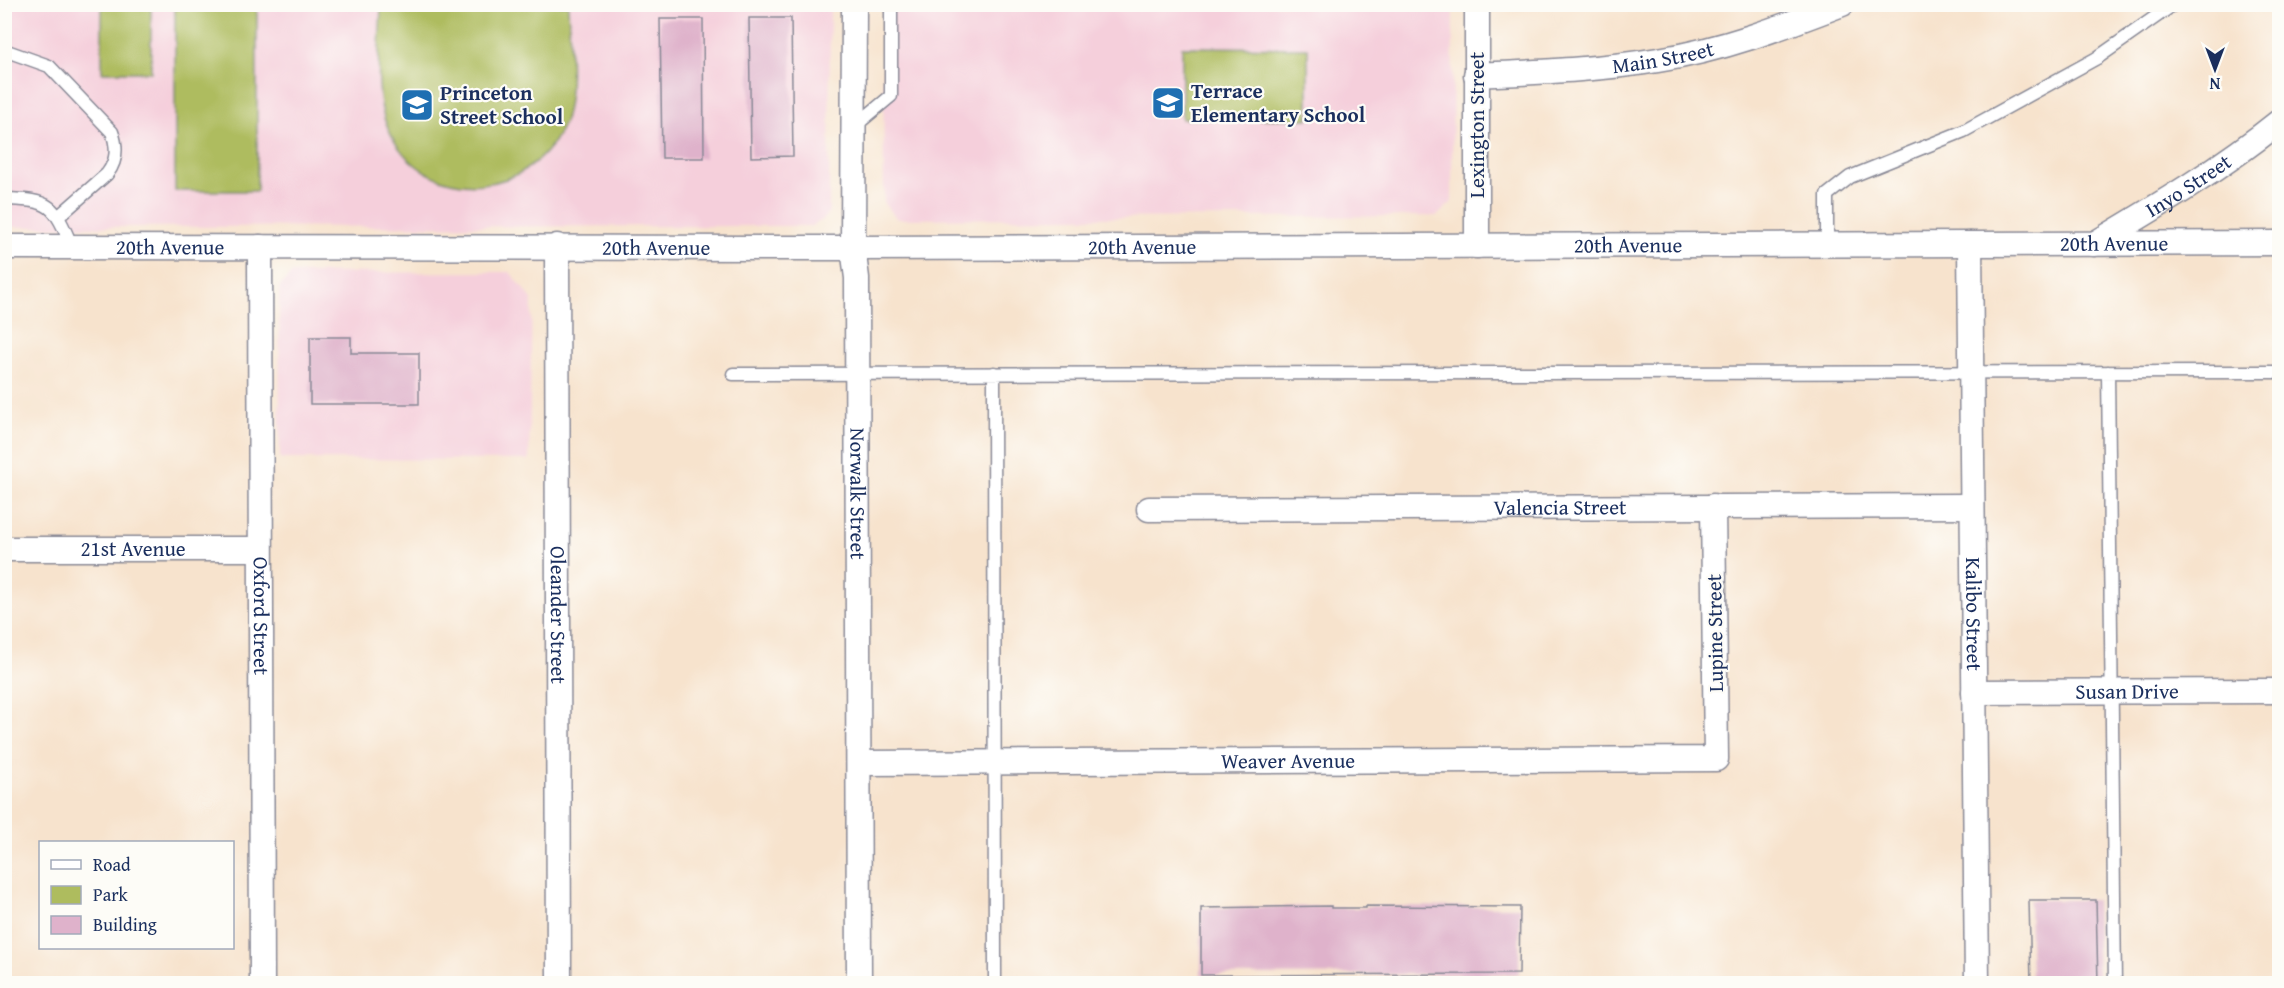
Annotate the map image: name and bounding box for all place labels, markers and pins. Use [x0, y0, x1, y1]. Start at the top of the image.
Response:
place label: Terrace Elementary School [1191, 75, 1366, 130]
place label: Princeton Street School [440, 77, 564, 132]
school or university icon: Terrace Elementary School [1150, 85, 1186, 121]
school or university icon: Princeton Street School [399, 87, 435, 123]

